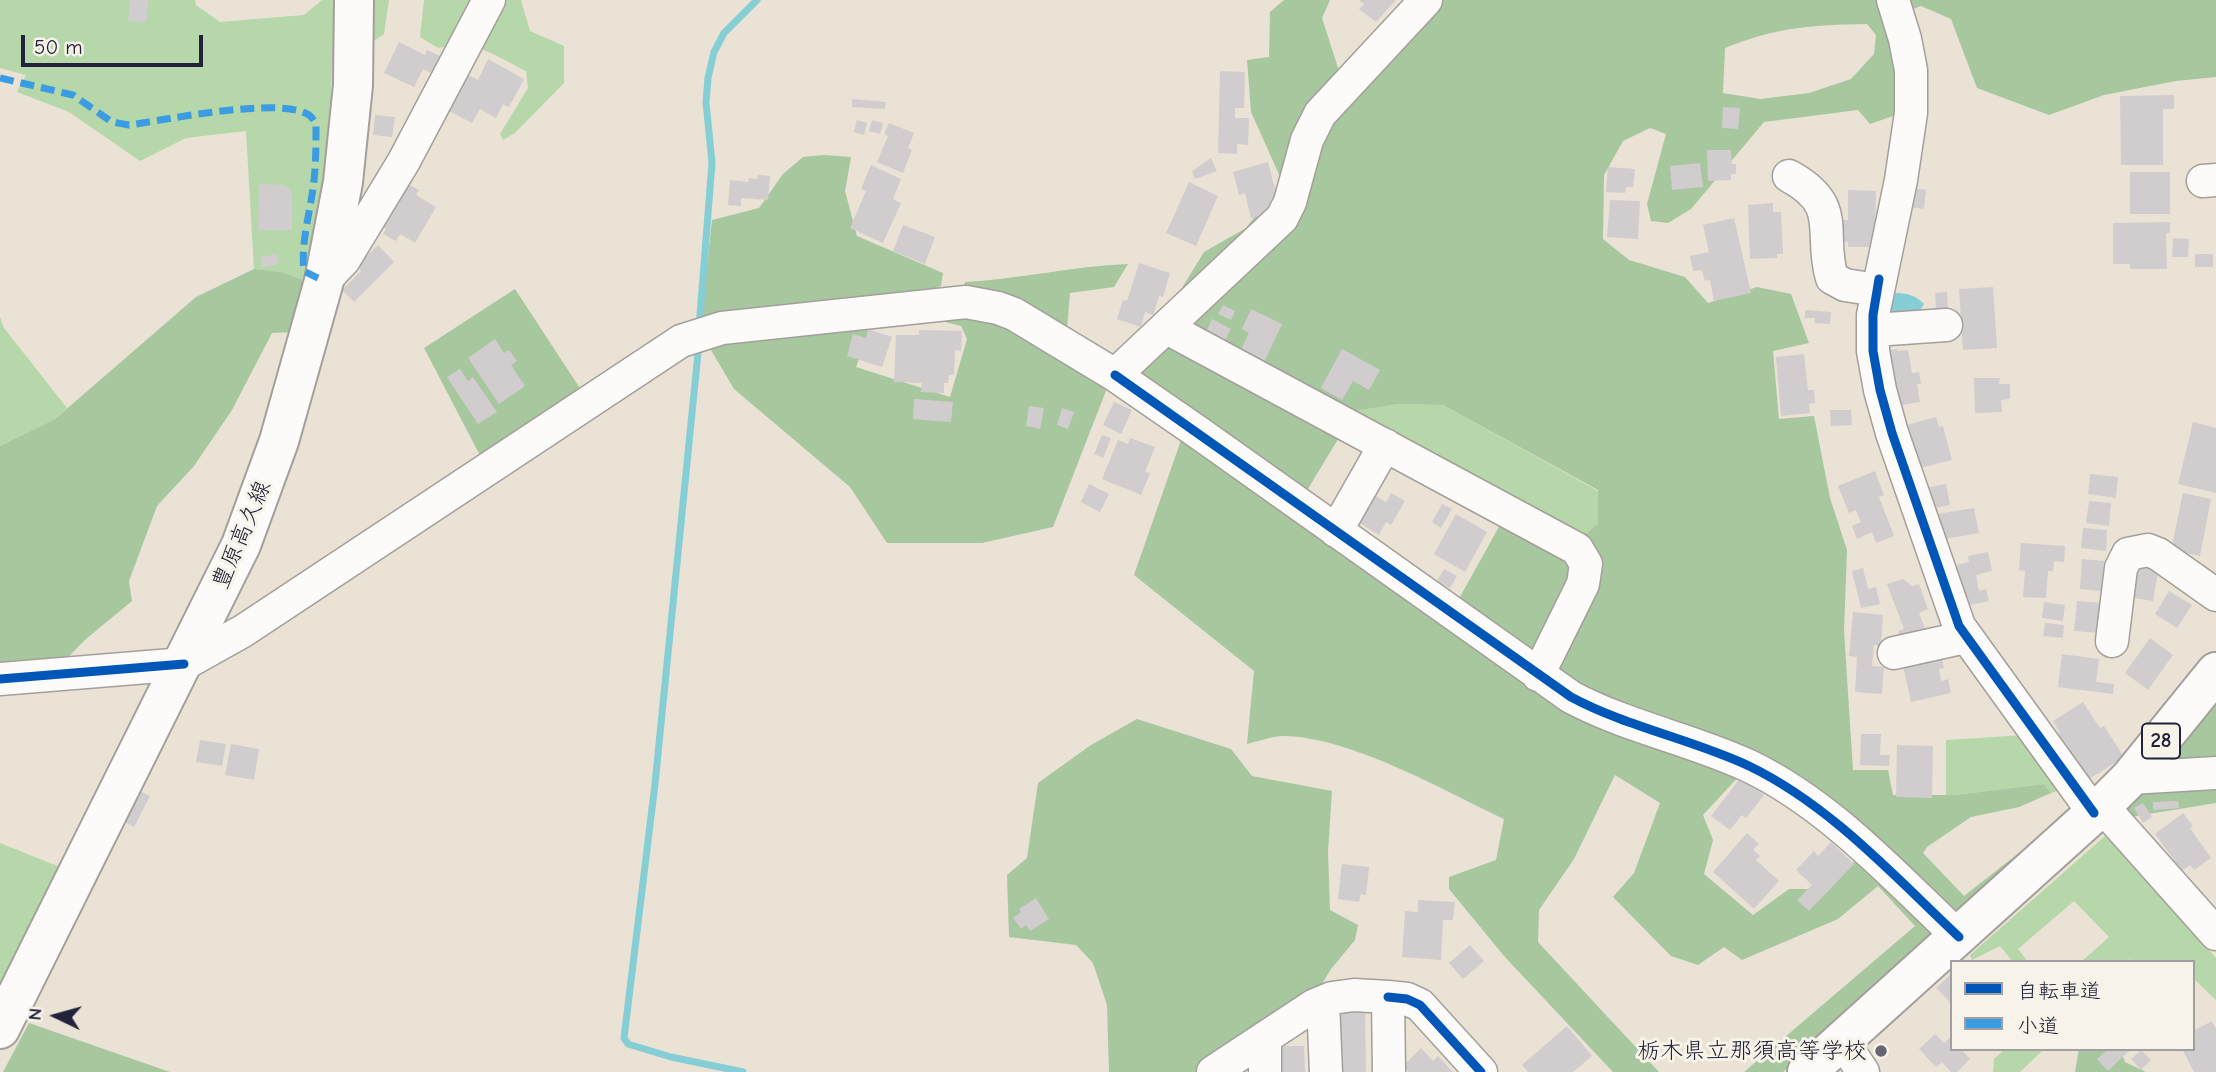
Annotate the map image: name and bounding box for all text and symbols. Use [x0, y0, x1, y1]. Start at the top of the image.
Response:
scale bar [24, 21, 206, 65]
text: 50 m [34, 35, 83, 59]
street label: 豊原高久線 [207, 477, 277, 593]
road number: 28 [2142, 724, 2180, 758]
legend [1950, 960, 2195, 1051]
text: 自転車道 [2017, 979, 2101, 1003]
north arrow [21, 981, 91, 1051]
text: N [24, 1007, 47, 1021]
text: 小道 [2017, 1014, 2059, 1038]
place label: 栃木県立那須高等学校 [1637, 1037, 1867, 1065]
marker: 栃木県立那須高等学校 [1873, 1043, 1889, 1059]

